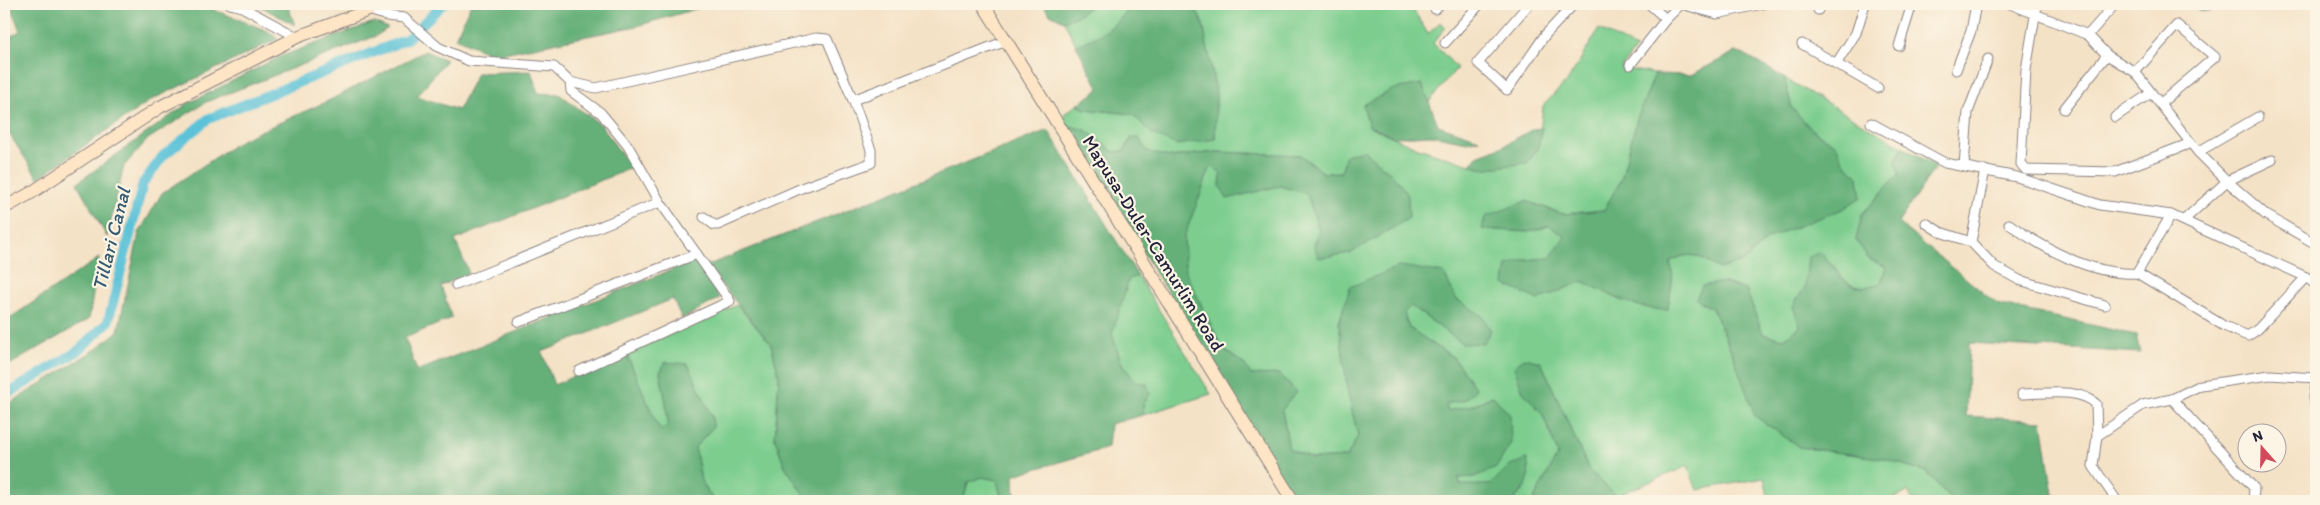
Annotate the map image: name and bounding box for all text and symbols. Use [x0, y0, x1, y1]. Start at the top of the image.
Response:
street label: Mapusa-Duler-Camurlim Road [1077, 131, 1230, 356]
water label: Tillari Canal [87, 184, 136, 293]
north arrow [2238, 422, 2288, 472]
text: N [2250, 427, 2265, 446]

